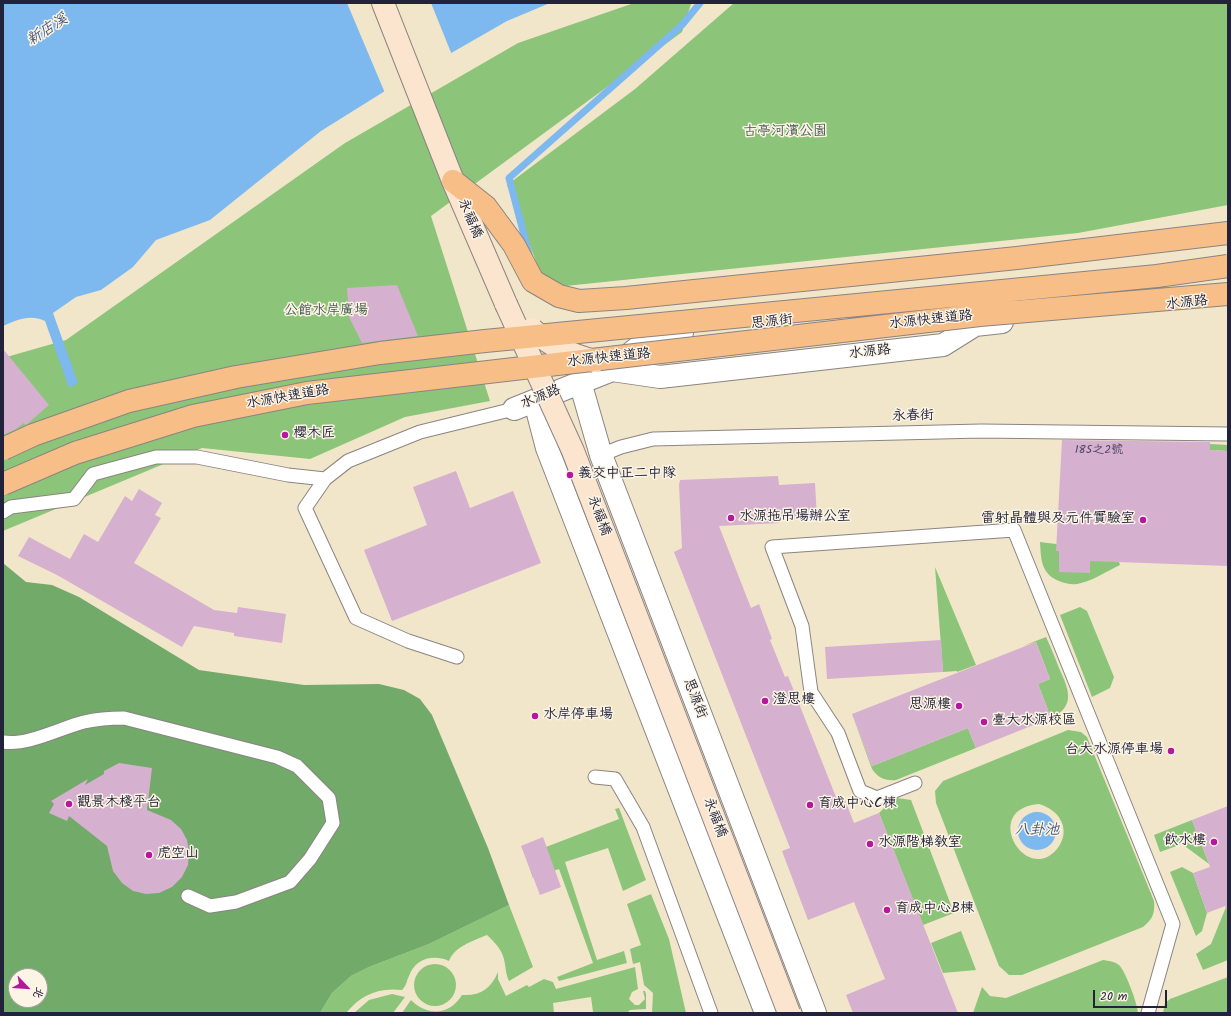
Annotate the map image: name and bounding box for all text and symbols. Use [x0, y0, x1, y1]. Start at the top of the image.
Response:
water label: 新店溪 [24, 11, 72, 51]
park label: 古亭河濱公園 [743, 125, 827, 141]
street label: 永福橋 [453, 196, 485, 242]
street label: 水源路 [1165, 293, 1209, 315]
park label: 公館水岸廣場 [284, 304, 368, 320]
street label: 水源快速道路 [888, 308, 974, 334]
street label: 思源街 [750, 312, 794, 334]
street label: 水源路 [848, 342, 892, 364]
street label: 水源快速道路 [566, 346, 652, 372]
street label: 水源快速道路 [245, 382, 331, 414]
street label: 水源路 [518, 382, 564, 414]
street label: 永春街 [892, 408, 934, 426]
place label: 櫻木匠 [293, 427, 335, 443]
marker: 櫻木匠 [280, 430, 290, 440]
house number: 185之2號 [1075, 444, 1123, 458]
place label: 義交中正二中隊 [578, 467, 676, 483]
marker: 義交中正二中隊 [565, 470, 575, 480]
street label: 永福橋 [583, 493, 613, 539]
place label: 水源拖吊場辦公室 [739, 510, 851, 526]
place label: 雷射晶體與及元件實驗室 [981, 512, 1135, 528]
marker: 水源拖吊場辦公室 [726, 513, 736, 523]
marker: 雷射晶體與及元件實驗室 [1138, 515, 1148, 525]
street label: 思源街 [679, 676, 709, 722]
place label: 澄思樓 [773, 693, 815, 709]
marker: 澄思樓 [760, 696, 770, 706]
place label: 思源樓 [909, 698, 951, 714]
marker: 思源樓 [954, 701, 964, 711]
place label: 水岸停車場 [543, 708, 613, 724]
marker: 水岸停車場 [530, 711, 540, 721]
place label: 臺大水源校區 [992, 714, 1076, 730]
marker: 臺大水源校區 [979, 717, 989, 727]
place label: 台大水源停車場 [1065, 743, 1163, 759]
marker: 台大水源停車場 [1166, 746, 1176, 756]
street label: 永福橋 [699, 795, 729, 841]
place label: 觀景木棧平台 [77, 796, 161, 812]
place label: 育成中心C棟 [818, 797, 896, 813]
marker: 觀景木棧平台 [64, 799, 74, 809]
marker: 育成中心C棟 [805, 800, 815, 810]
water label: 八卦池 [1015, 822, 1059, 840]
place label: 飲水樓 [1164, 834, 1206, 850]
place label: 水源階梯教室 [878, 836, 962, 852]
marker: 飲水樓 [1209, 837, 1219, 847]
marker: 水源階梯教室 [865, 839, 875, 849]
place label: 虎空山 [157, 847, 199, 863]
marker: 虎空山 [144, 850, 154, 860]
place label: 育成中心B棟 [895, 902, 974, 918]
marker: 育成中心B棟 [882, 905, 892, 915]
north arrow [8, 968, 48, 1008]
scale bar [1095, 982, 1169, 1008]
text: 北 [27, 984, 48, 1001]
text: 20 m [1100, 987, 1127, 1006]

